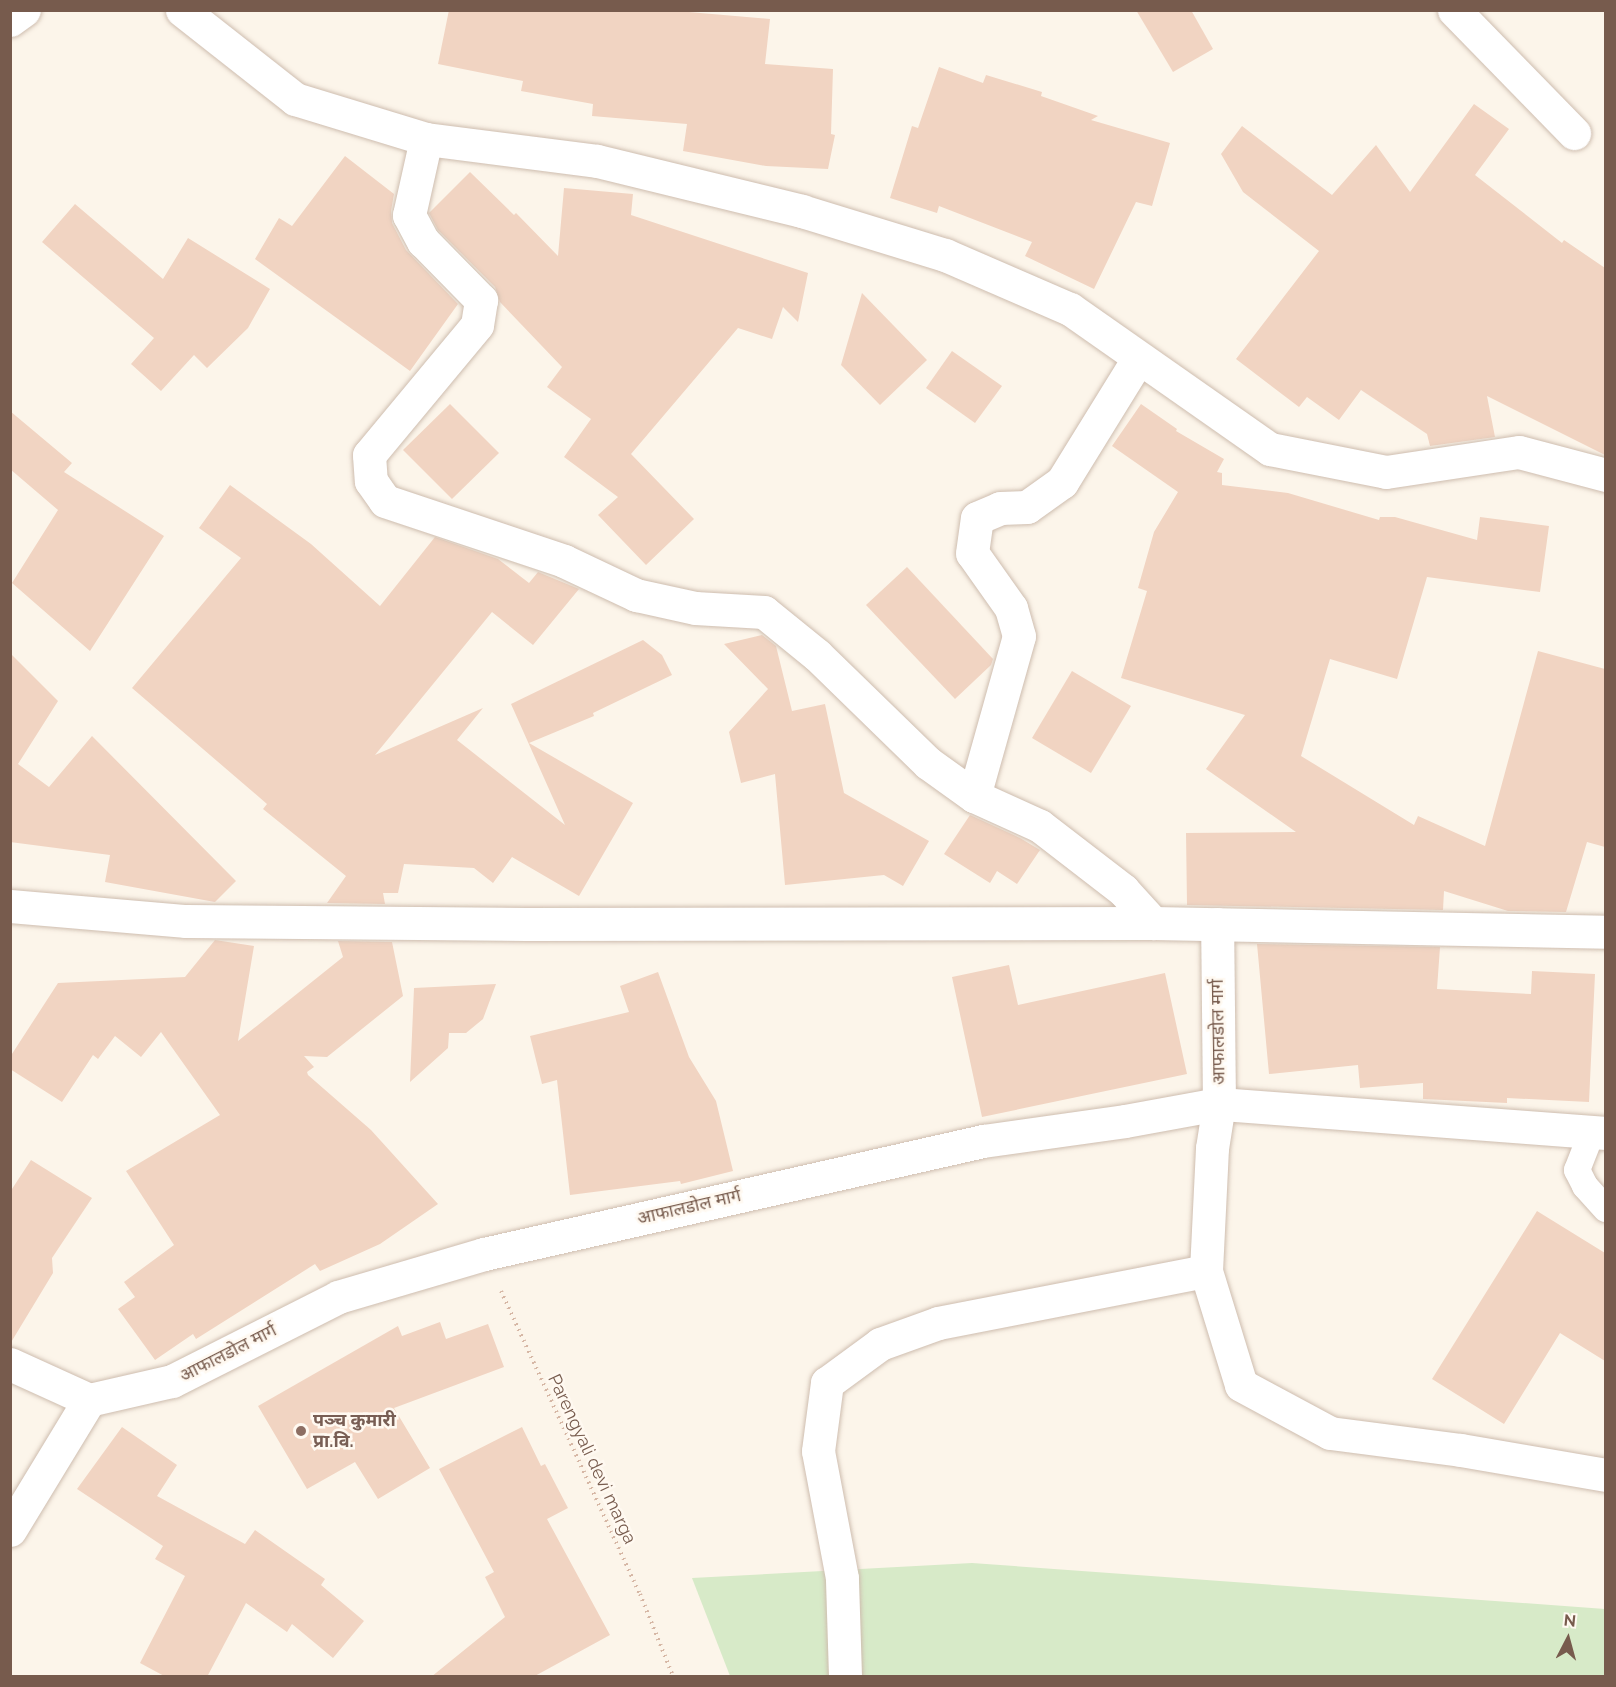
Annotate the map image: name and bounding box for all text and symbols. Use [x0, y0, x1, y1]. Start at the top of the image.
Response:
street label: आफालडोल मार्ग [1206, 979, 1230, 1085]
street label: आफालडोल मार्ग [635, 1185, 743, 1229]
street label: आफालडोल मार्ग [176, 1319, 280, 1387]
street label: Parengyali devi marga [543, 1371, 641, 1547]
place label: पञ्च कुमारी प्रा.वि. [313, 1410, 396, 1452]
marker: पञ्च कुमारी प्रा.वि. [294, 1424, 308, 1438]
north arrow [1538, 1609, 1598, 1669]
text: N [1563, 1611, 1577, 1631]

